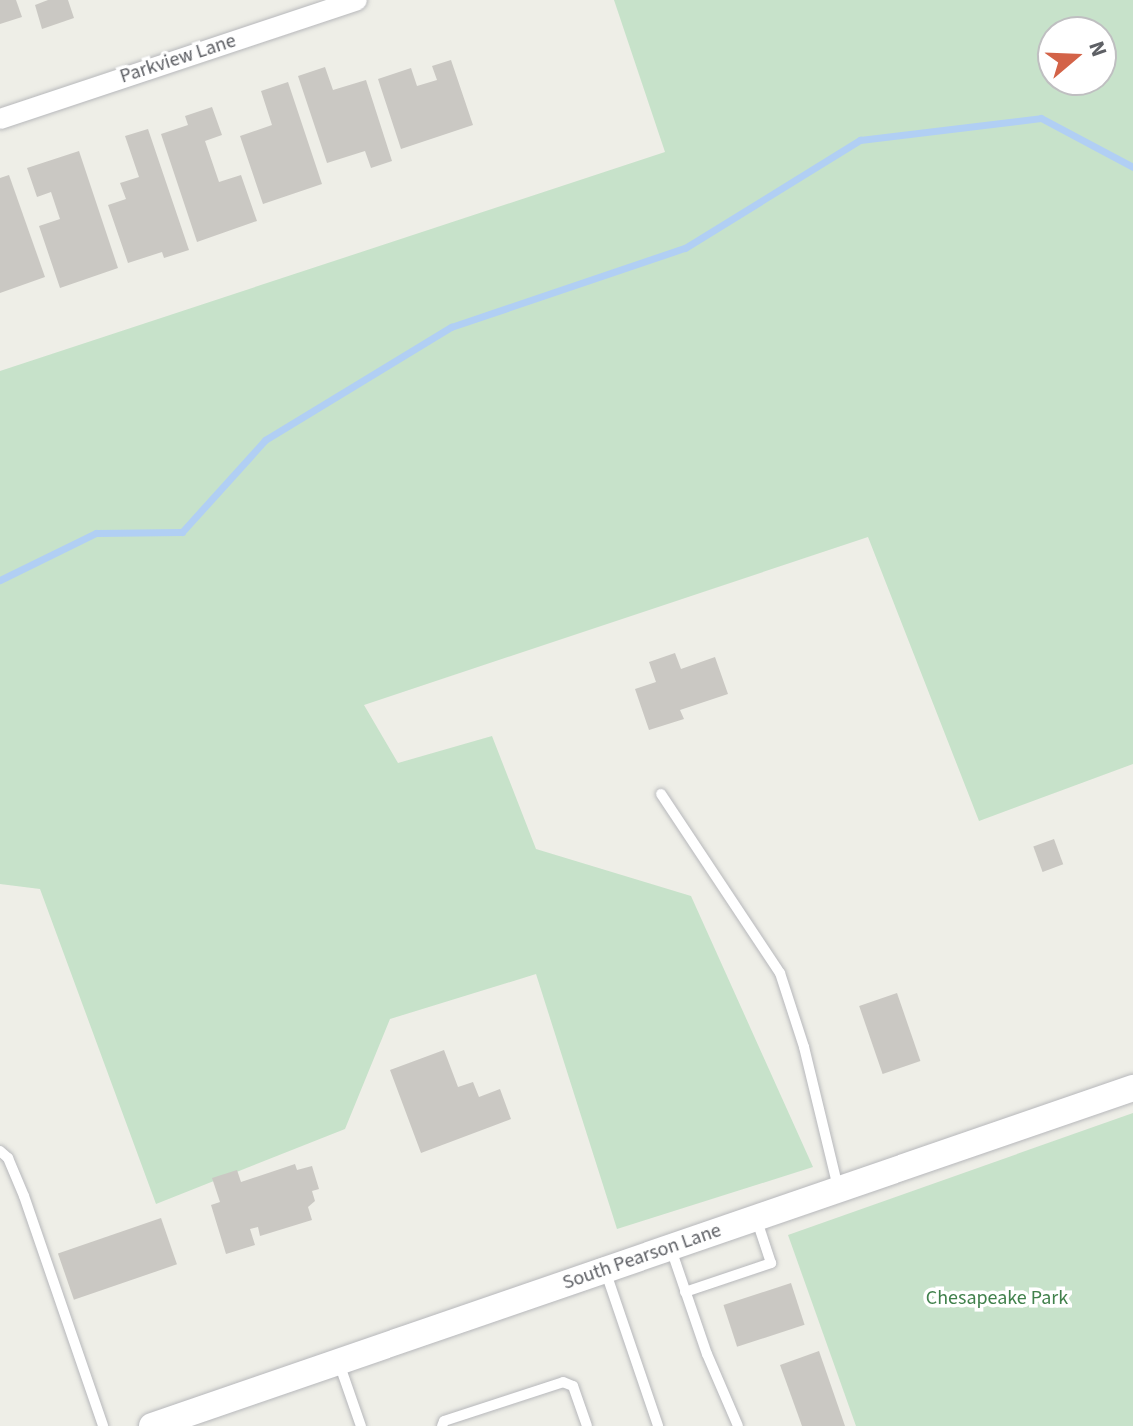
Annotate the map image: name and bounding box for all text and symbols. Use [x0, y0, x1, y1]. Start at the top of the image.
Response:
north arrow [1037, 16, 1117, 96]
street label: Parkview Lane [117, 29, 239, 89]
text: N [1080, 37, 1115, 61]
street label: South Pearson Lane [559, 1219, 725, 1295]
park label: Chesapeake Park [926, 1286, 1068, 1310]

